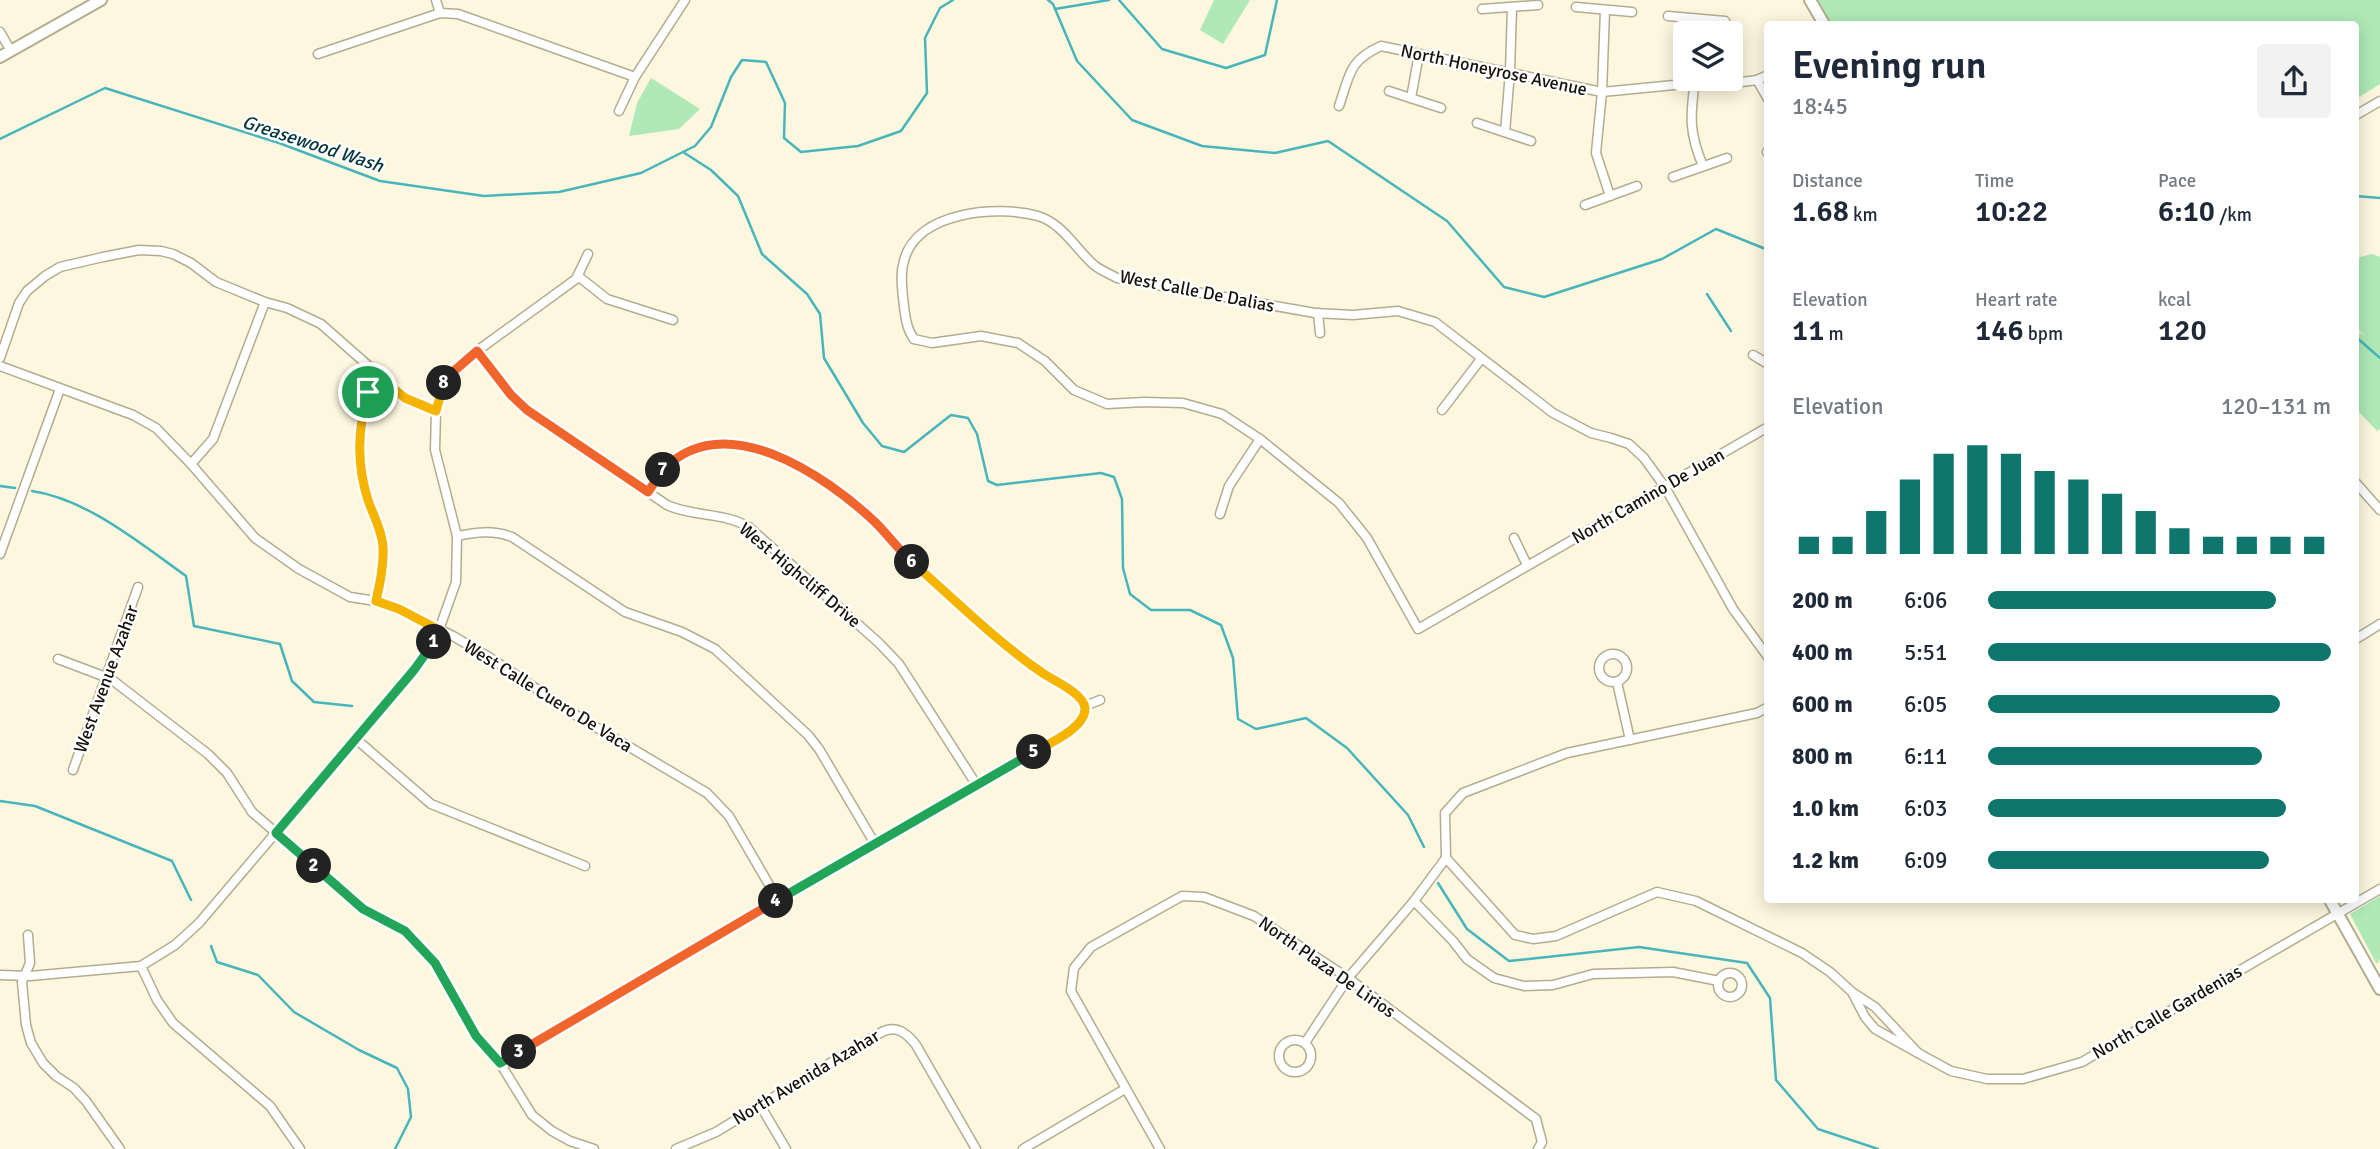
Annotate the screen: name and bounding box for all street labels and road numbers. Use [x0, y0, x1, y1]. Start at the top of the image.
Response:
street label: North Honeyrose Avenue [1399, 39, 1589, 101]
street label: West Calle De Dalias [1118, 265, 1276, 317]
street label: North Camino De Juan [1568, 443, 1728, 549]
street label: West Highcliff Drive [735, 518, 865, 632]
street label: West Avenue Azahar [69, 602, 143, 756]
street label: West Calle Cuero De Vaca [460, 635, 636, 757]
street label: North Plaza De Lirios [1254, 912, 1400, 1023]
street label: North Calle Gardenias [2088, 960, 2246, 1064]
street label: North Avenida Azahar [729, 1024, 884, 1130]

